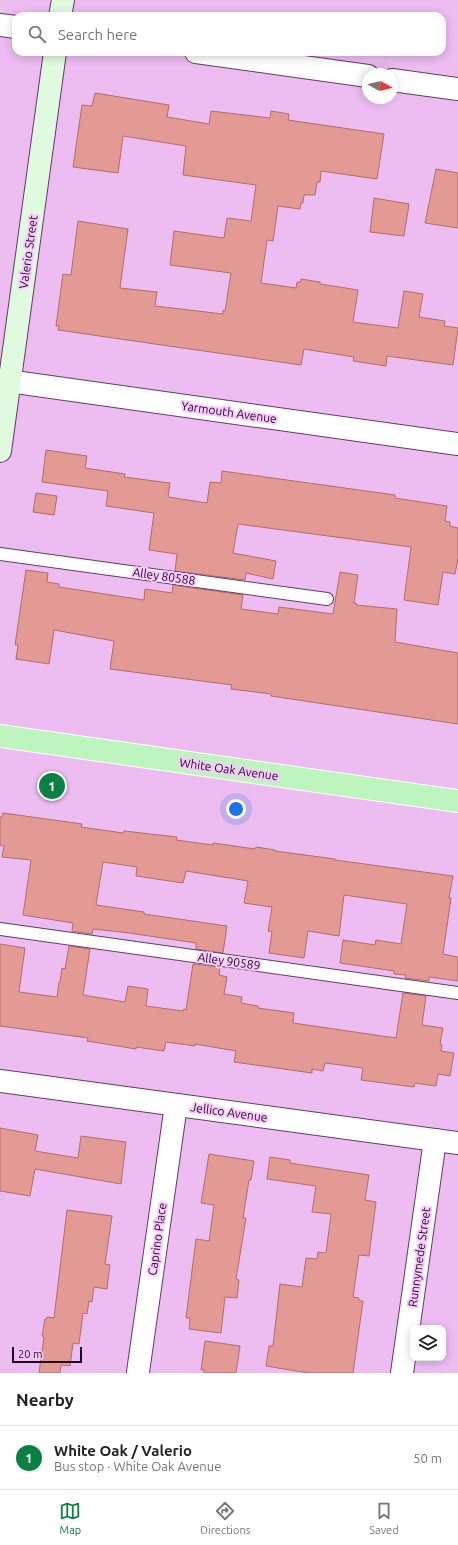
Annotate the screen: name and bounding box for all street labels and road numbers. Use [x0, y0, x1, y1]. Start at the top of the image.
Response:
street label: Valerio Street [16, 214, 40, 290]
street label: Yarmouth Avenue [180, 399, 278, 425]
street label: Alley 80588 [132, 565, 196, 587]
street label: White Oak Avenue [179, 756, 279, 782]
street label: Alley 90589 [197, 950, 261, 972]
street label: Jellico Avenue [190, 1100, 268, 1124]
street label: Caprino Place [145, 1202, 169, 1276]
street label: Runnymede Street [406, 1206, 432, 1308]

